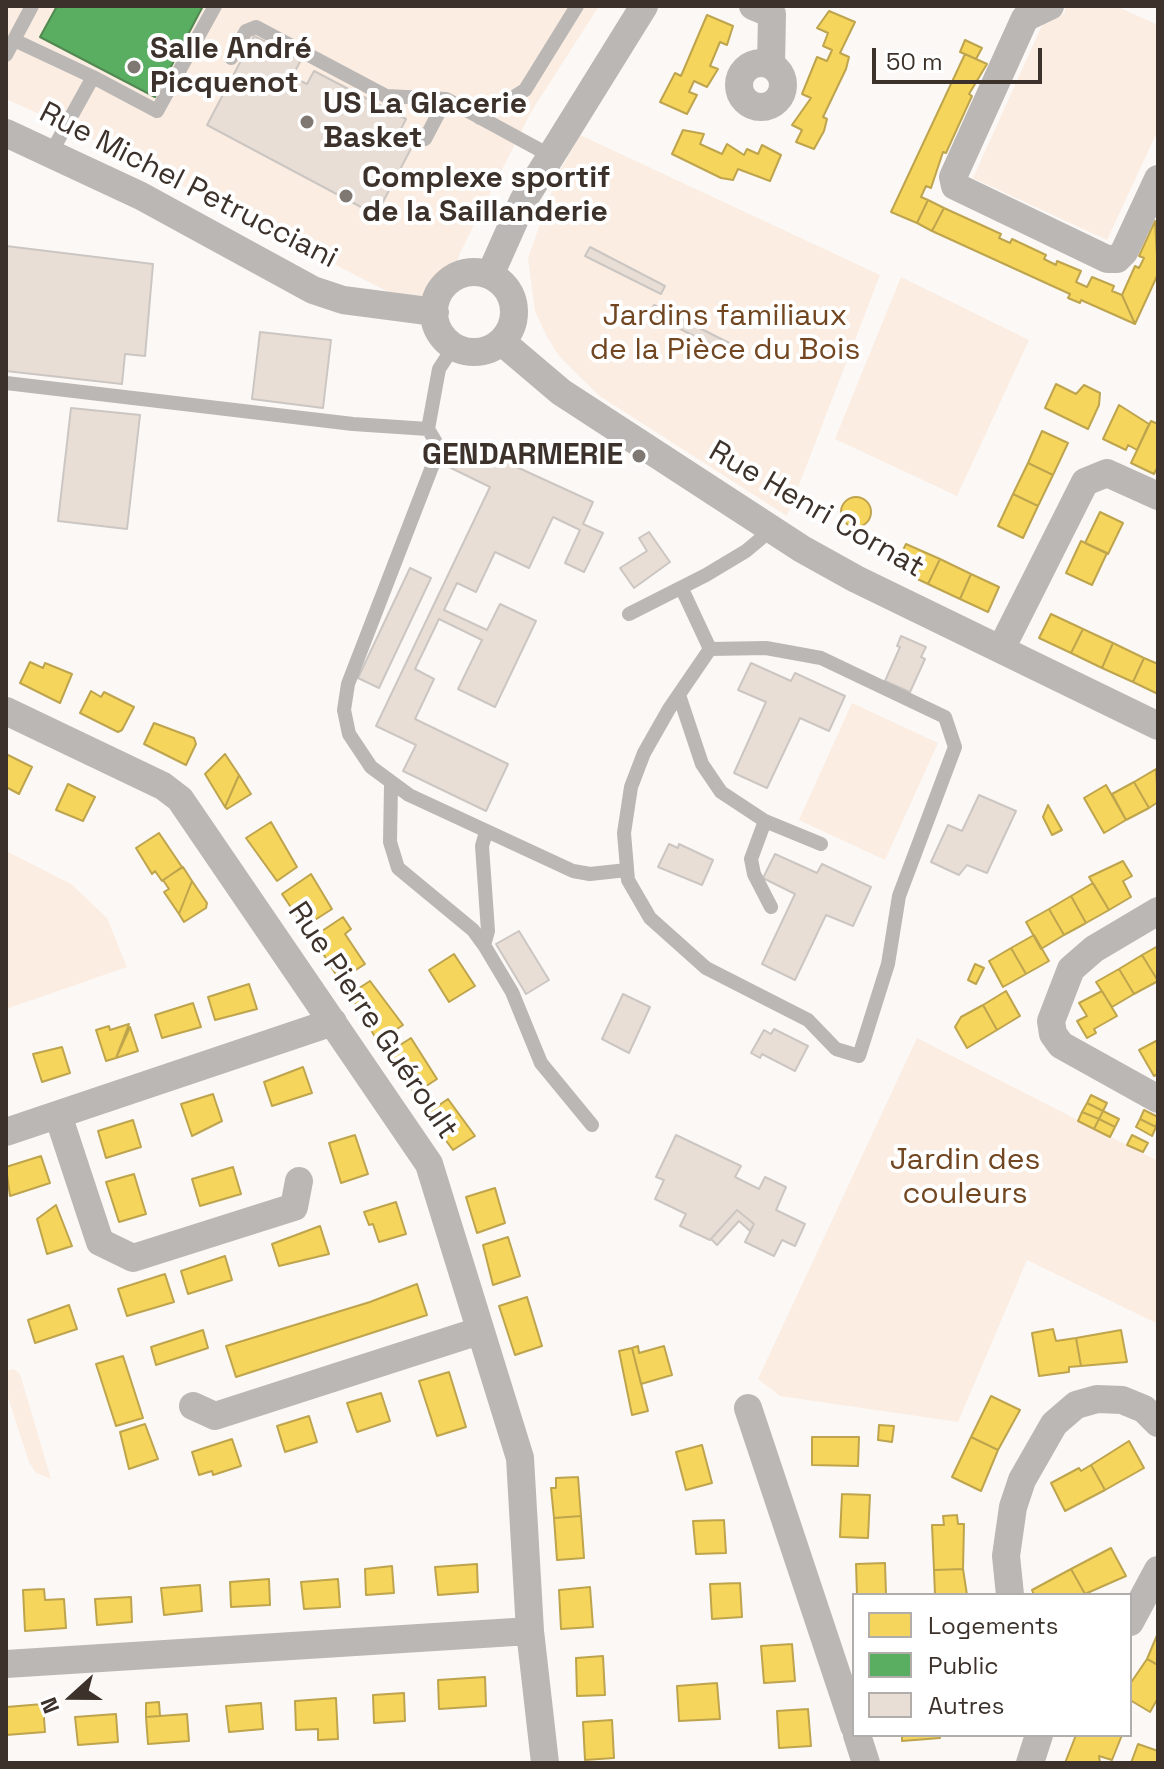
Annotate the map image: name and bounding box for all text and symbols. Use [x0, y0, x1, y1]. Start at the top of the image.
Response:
place label: Salle André Picquenot [150, 32, 312, 102]
scale bar [876, 32, 1046, 82]
text: 50 m [886, 46, 943, 77]
marker: Salle André Picquenot [125, 58, 143, 76]
place label: US La Glacerie Basket [323, 87, 527, 158]
street label: Rue Michel Petrucciani [33, 95, 343, 277]
marker: US La Glacerie Basket [298, 113, 316, 131]
place label: Complexe sportif de la Saillanderie [362, 161, 610, 232]
marker: Complexe sportif de la Saillanderie [337, 187, 355, 205]
park label: Jardins familiaux de la Pièce du Bois [590, 299, 860, 370]
street label: Rue Henri Cornat [702, 434, 930, 586]
place label: GENDARMERIE [422, 438, 623, 474]
marker: GENDARMERIE [630, 447, 648, 465]
street label: Rue Pierre Guéroult [279, 896, 465, 1146]
park label: Jardin des couleurs [890, 1143, 1040, 1214]
legend [852, 1593, 1132, 1737]
text: Logements [928, 1610, 1058, 1641]
text: Public [928, 1650, 999, 1681]
north arrow [32, 1657, 112, 1737]
text: Autres [928, 1690, 1004, 1721]
text: N [34, 1694, 65, 1718]

